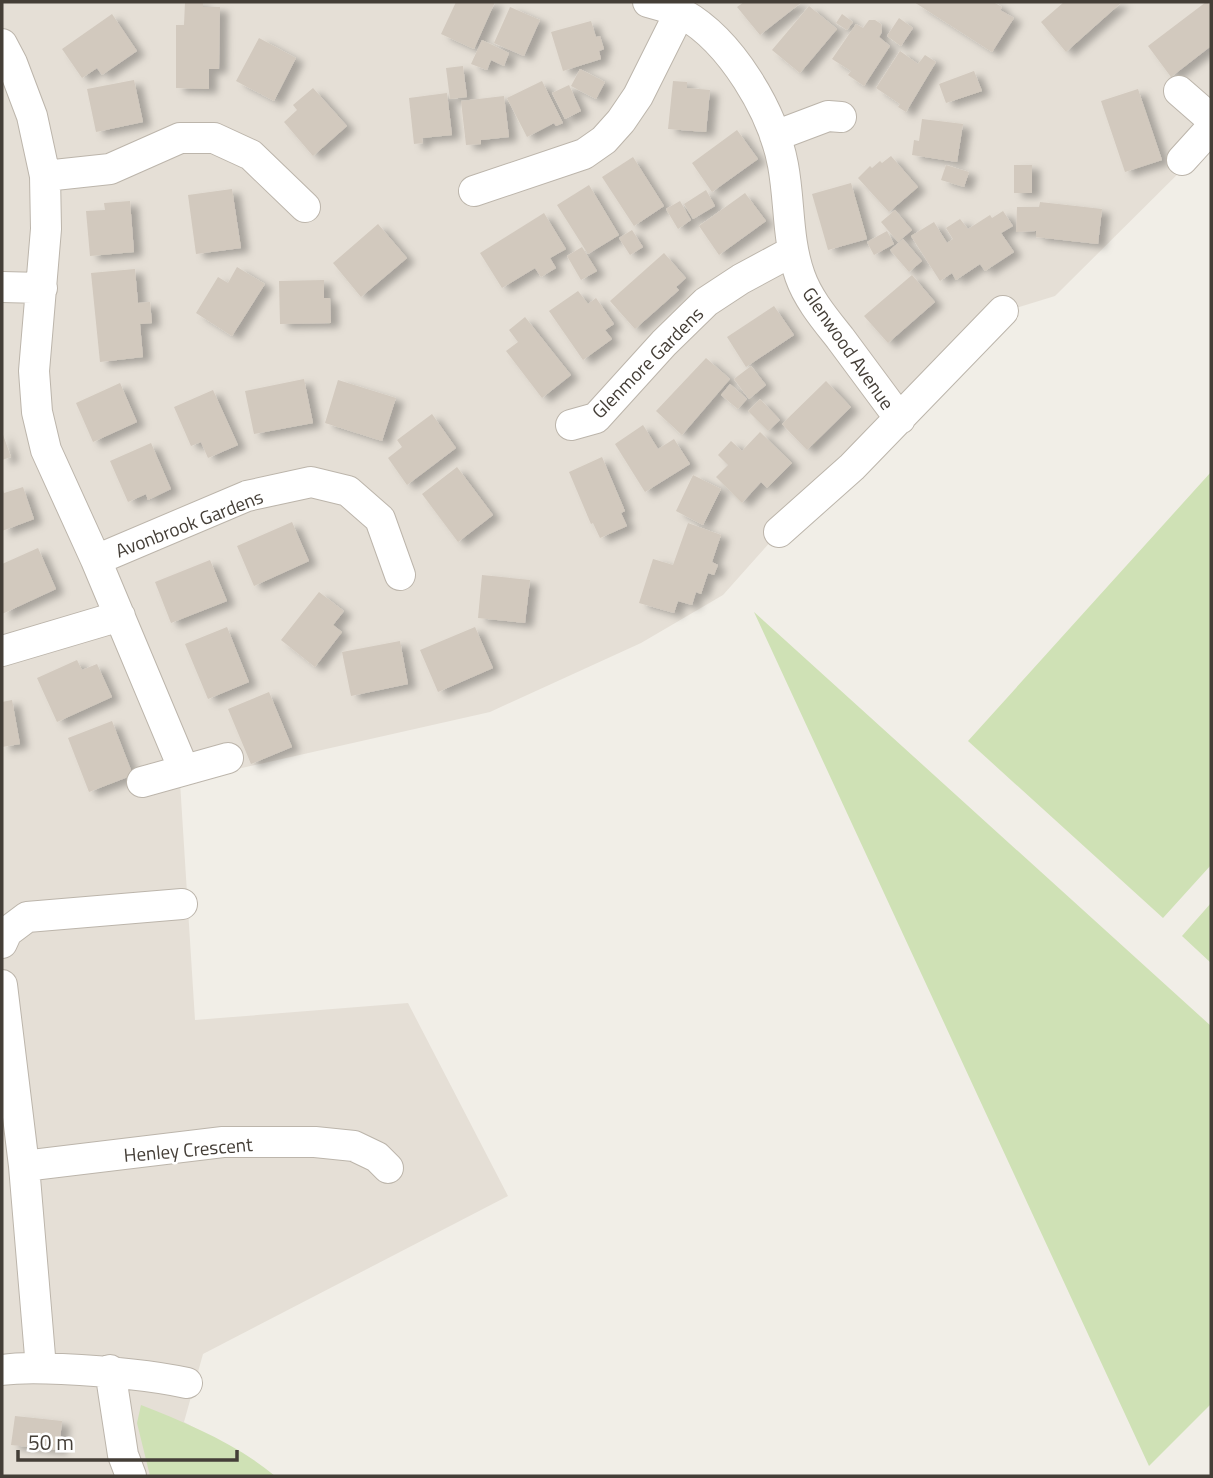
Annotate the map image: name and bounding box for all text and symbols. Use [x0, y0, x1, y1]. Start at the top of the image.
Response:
street label: Glenwood Avenue [796, 281, 902, 415]
street label: Glenmore Gardens [584, 299, 710, 425]
street label: Avonbrook Gardens [111, 481, 267, 565]
street label: Henley Crescent [122, 1129, 254, 1169]
scale bar [18, 1418, 236, 1462]
text: 50 m [28, 1426, 74, 1458]

